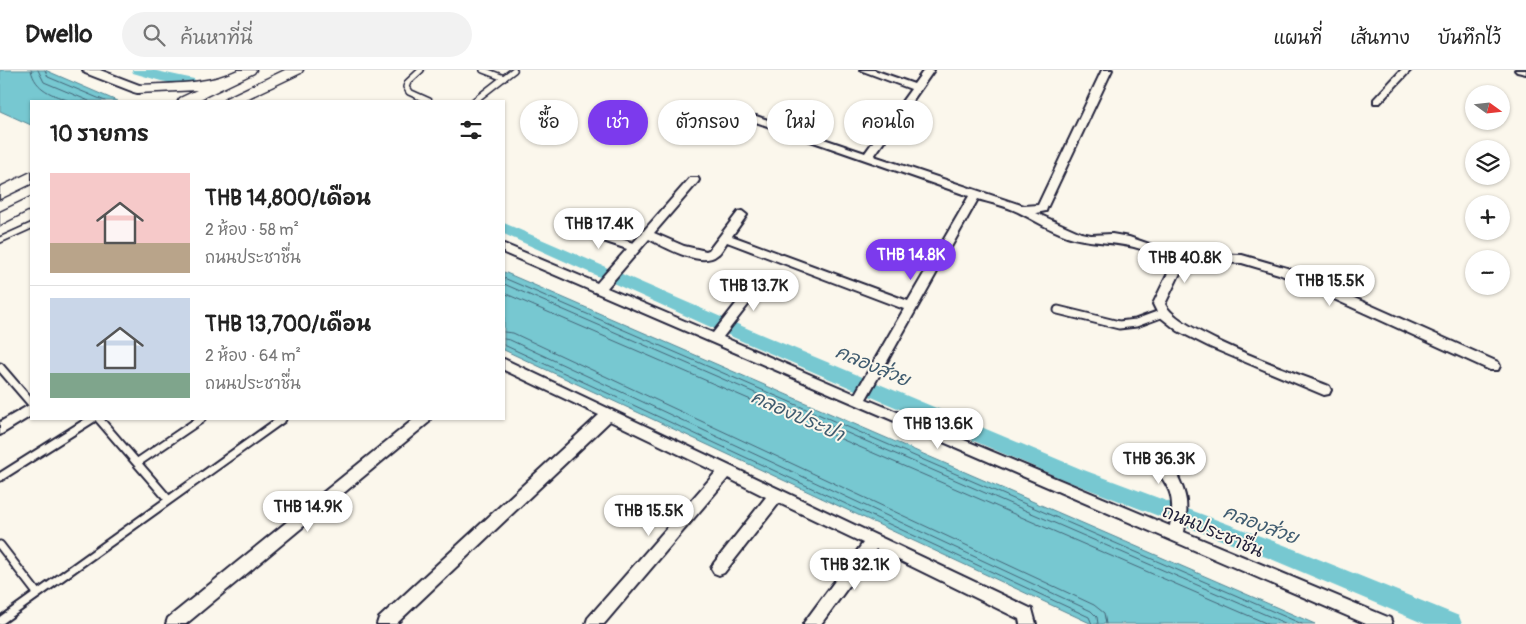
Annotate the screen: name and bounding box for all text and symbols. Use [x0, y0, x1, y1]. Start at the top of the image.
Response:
search box [122, 12, 472, 57]
text: Dwello [25, 20, 92, 49]
icon: search [140, 21, 168, 49]
text: ค้นหาที่นี่ [180, 26, 253, 50]
text: แผนที่ [1274, 27, 1322, 50]
text: เส้นทาง [1350, 27, 1410, 50]
text: บันทึกไว้ [1438, 27, 1501, 50]
north arrow [1465, 85, 1510, 130]
map controls [1465, 85, 1510, 295]
chip: ซื้อ [520, 100, 578, 145]
chip: เช่า [588, 100, 648, 145]
chip: ตัวกรอง [658, 100, 757, 145]
chip: ใหม่ [767, 100, 834, 145]
chip: คอนโด [844, 100, 933, 145]
icon: filters [457, 116, 485, 144]
text: 10 รายการ [50, 121, 149, 148]
button: layers [1465, 140, 1510, 185]
text: THB 14,800/เดือน [205, 185, 371, 212]
icon: home [90, 193, 150, 253]
button: + [1465, 195, 1510, 240]
pin: THB 17.4K [542, 208, 656, 250]
text: THB 17.4K [565, 214, 633, 234]
text: 2 ห้อง · 58 m² [205, 220, 299, 240]
pin: THB 14.8K [854, 238, 968, 281]
pin: THB 40.8K [1128, 242, 1242, 284]
text: THB 14.8K [877, 245, 945, 265]
text: ถนนประชาชื่น [205, 248, 301, 268]
text: THB 40.8K [1149, 248, 1221, 268]
button: − [1465, 250, 1510, 295]
pin: THB 15.5K [1273, 264, 1387, 307]
pin: THB 13.7K [697, 270, 811, 312]
text: THB 15.5K [1296, 271, 1364, 291]
text: THB 13.7K [720, 276, 788, 296]
text: THB 13,700/เดือน [205, 311, 371, 338]
icon: home [90, 318, 150, 378]
water label: คลองส่วย [832, 340, 915, 393]
text: 2 ห้อง · 64 m² [205, 346, 301, 366]
text: ถนนประชาชื่น [205, 374, 301, 394]
water label: คลองประปา [748, 385, 849, 448]
pin: THB 13.6K [881, 408, 995, 450]
text: THB 13.6K [903, 414, 973, 434]
pin: THB 36.3K [1102, 442, 1216, 485]
text: THB 36.3K [1123, 449, 1195, 469]
pin: THB 14.9K [251, 490, 365, 533]
street label: ถนนประชาชื่น [1159, 493, 1270, 563]
pin: THB 15.5K [592, 494, 706, 537]
text: THB 14.9K [274, 497, 342, 517]
water label: คลองส่วย [1220, 500, 1303, 551]
text: THB 15.5K [615, 501, 683, 521]
pin: THB 32.1K [798, 548, 912, 591]
text: THB 32.1K [821, 555, 889, 575]

